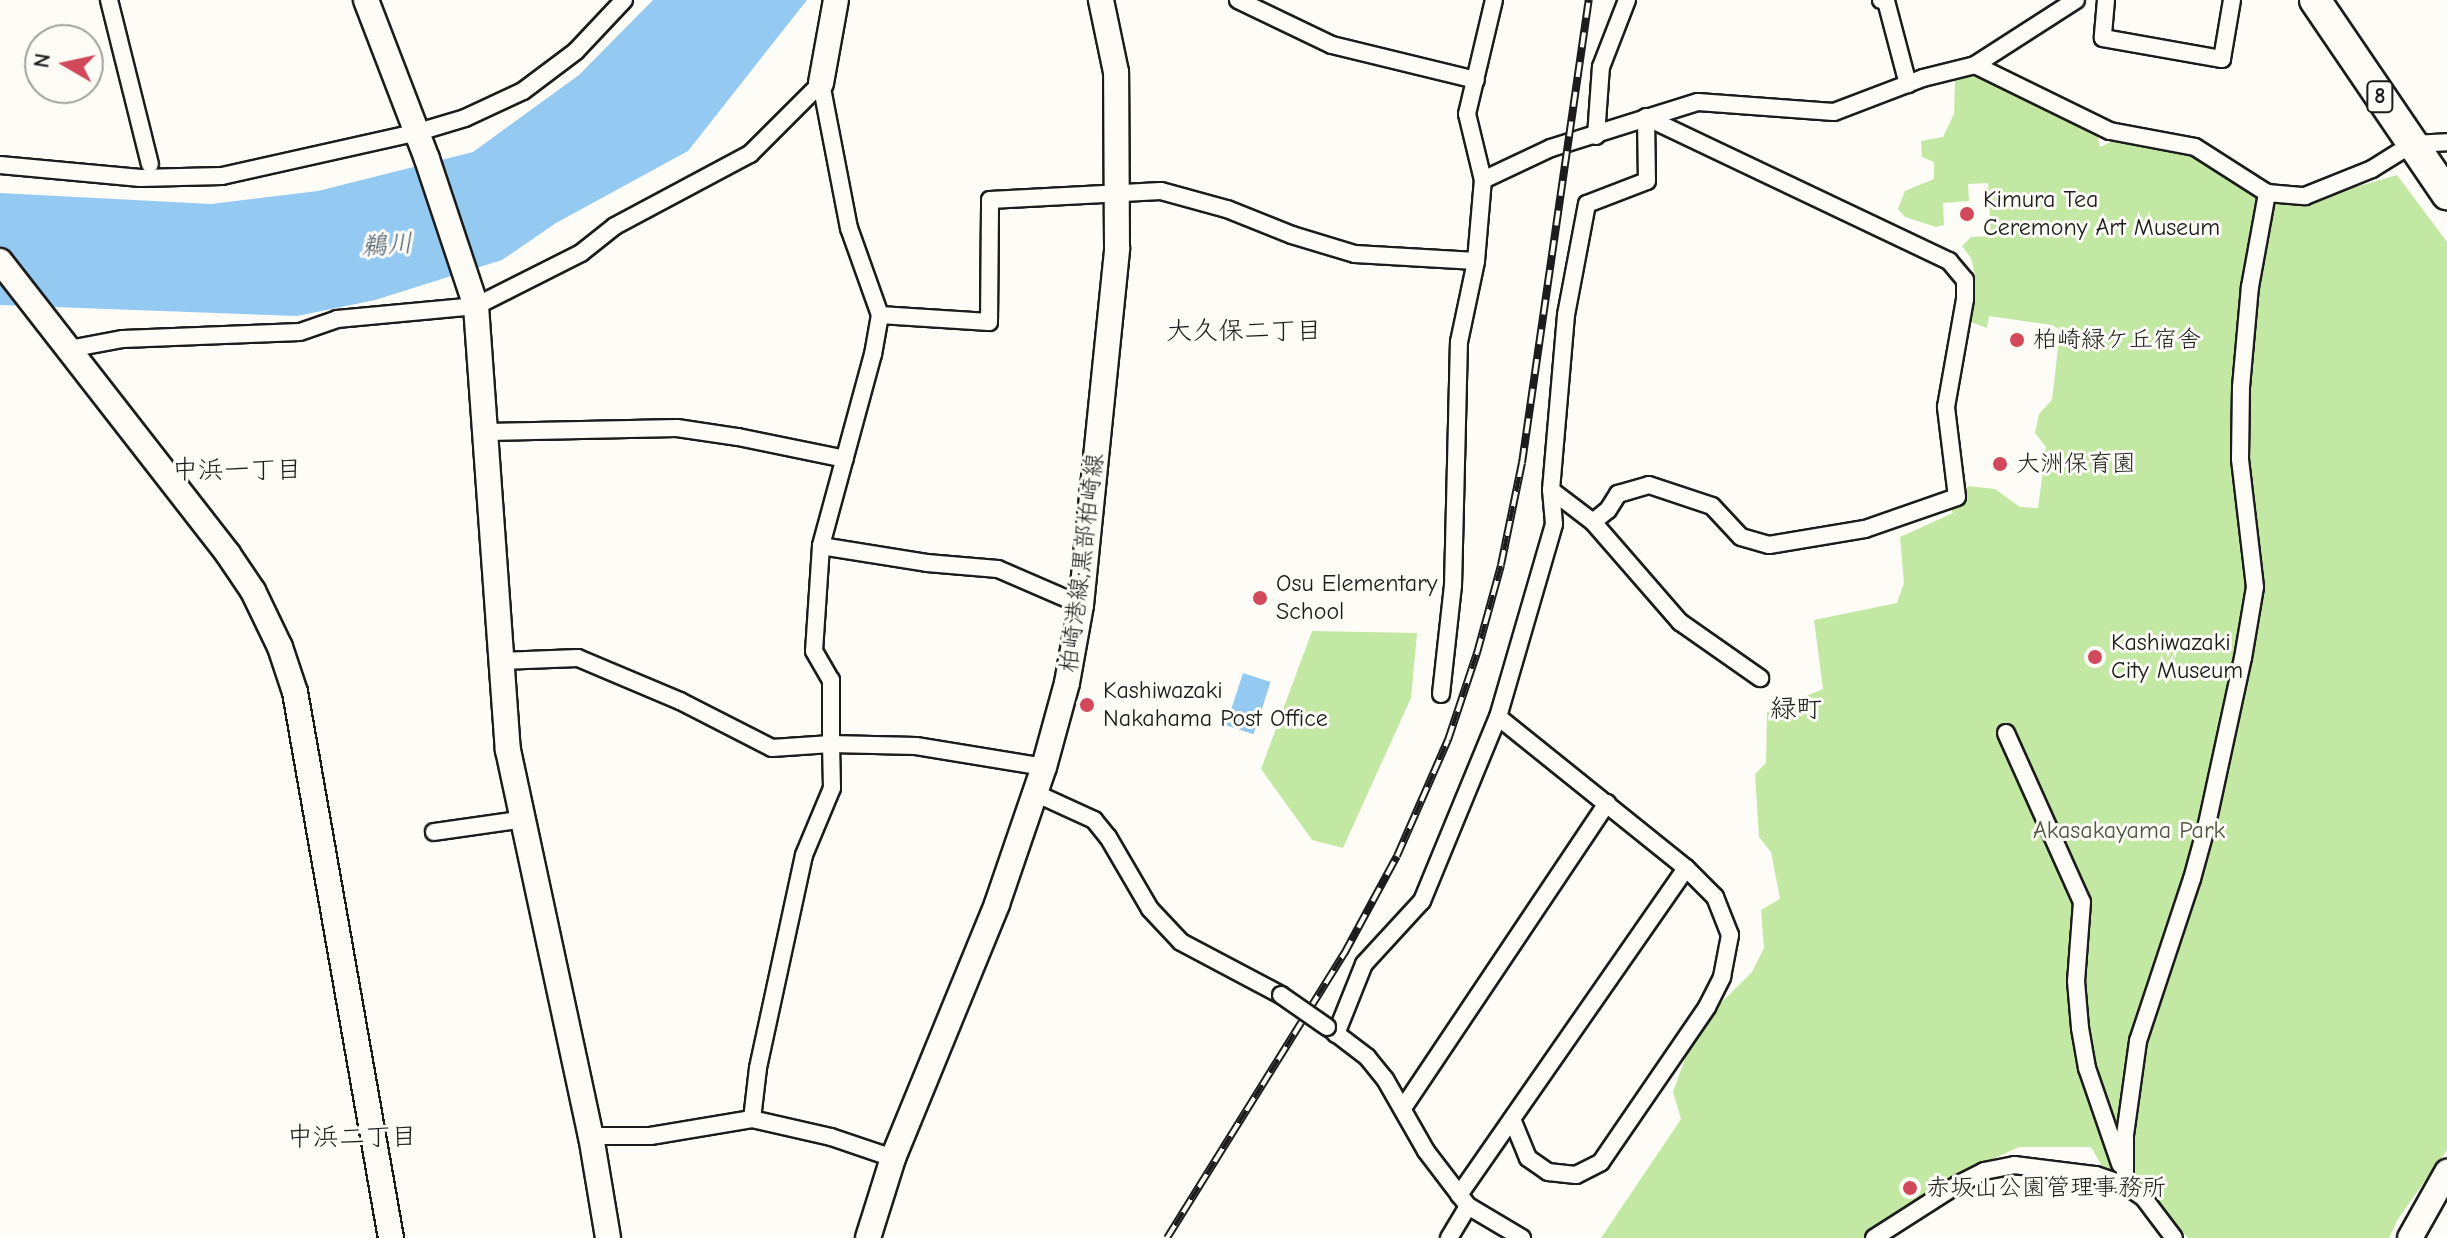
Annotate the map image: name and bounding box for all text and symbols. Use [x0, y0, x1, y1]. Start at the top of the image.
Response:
north arrow [24, 24, 104, 104]
text: N [28, 51, 56, 70]
road number: 8 [2366, 79, 2394, 115]
place label: Kimura Tea Ceremony Art Museum [1983, 186, 2220, 242]
marker: Kimura Tea Ceremony Art Museum [1958, 205, 1976, 223]
water label: 鵜川 [360, 229, 414, 263]
district label: 大久保二丁目 [1166, 316, 1322, 348]
place label: 柏崎緑ケ丘宿舎 [2033, 326, 2201, 354]
marker: 柏崎緑ケ丘宿舎 [2008, 331, 2026, 349]
place label: 大洲保育園 [2016, 450, 2136, 478]
street label: 柏崎港線;黒部柏崎線 [1054, 452, 1110, 674]
district label: 中浜一丁目 [172, 455, 302, 487]
marker: 大洲保育園 [1991, 455, 2009, 473]
place label: Osu Elementary School [1276, 570, 1437, 626]
marker: Osu Elementary School [1251, 589, 1269, 607]
place label: Kashiwazaki City Museum [2111, 629, 2243, 685]
marker: Kashiwazaki City Museum [2086, 648, 2104, 666]
place label: Kashiwazaki Nakahama Post Office [1103, 677, 1328, 733]
district label: 緑町 [1770, 694, 1822, 726]
marker: Kashiwazaki Nakahama Post Office [1078, 696, 1096, 714]
park label: Akasakayama Park [2033, 817, 2225, 845]
district label: 中浜二丁目 [287, 1122, 417, 1154]
place label: 赤坂山公園管理事務所 [1926, 1174, 2166, 1202]
marker: 赤坂山公園管理事務所 [1901, 1179, 1919, 1197]

